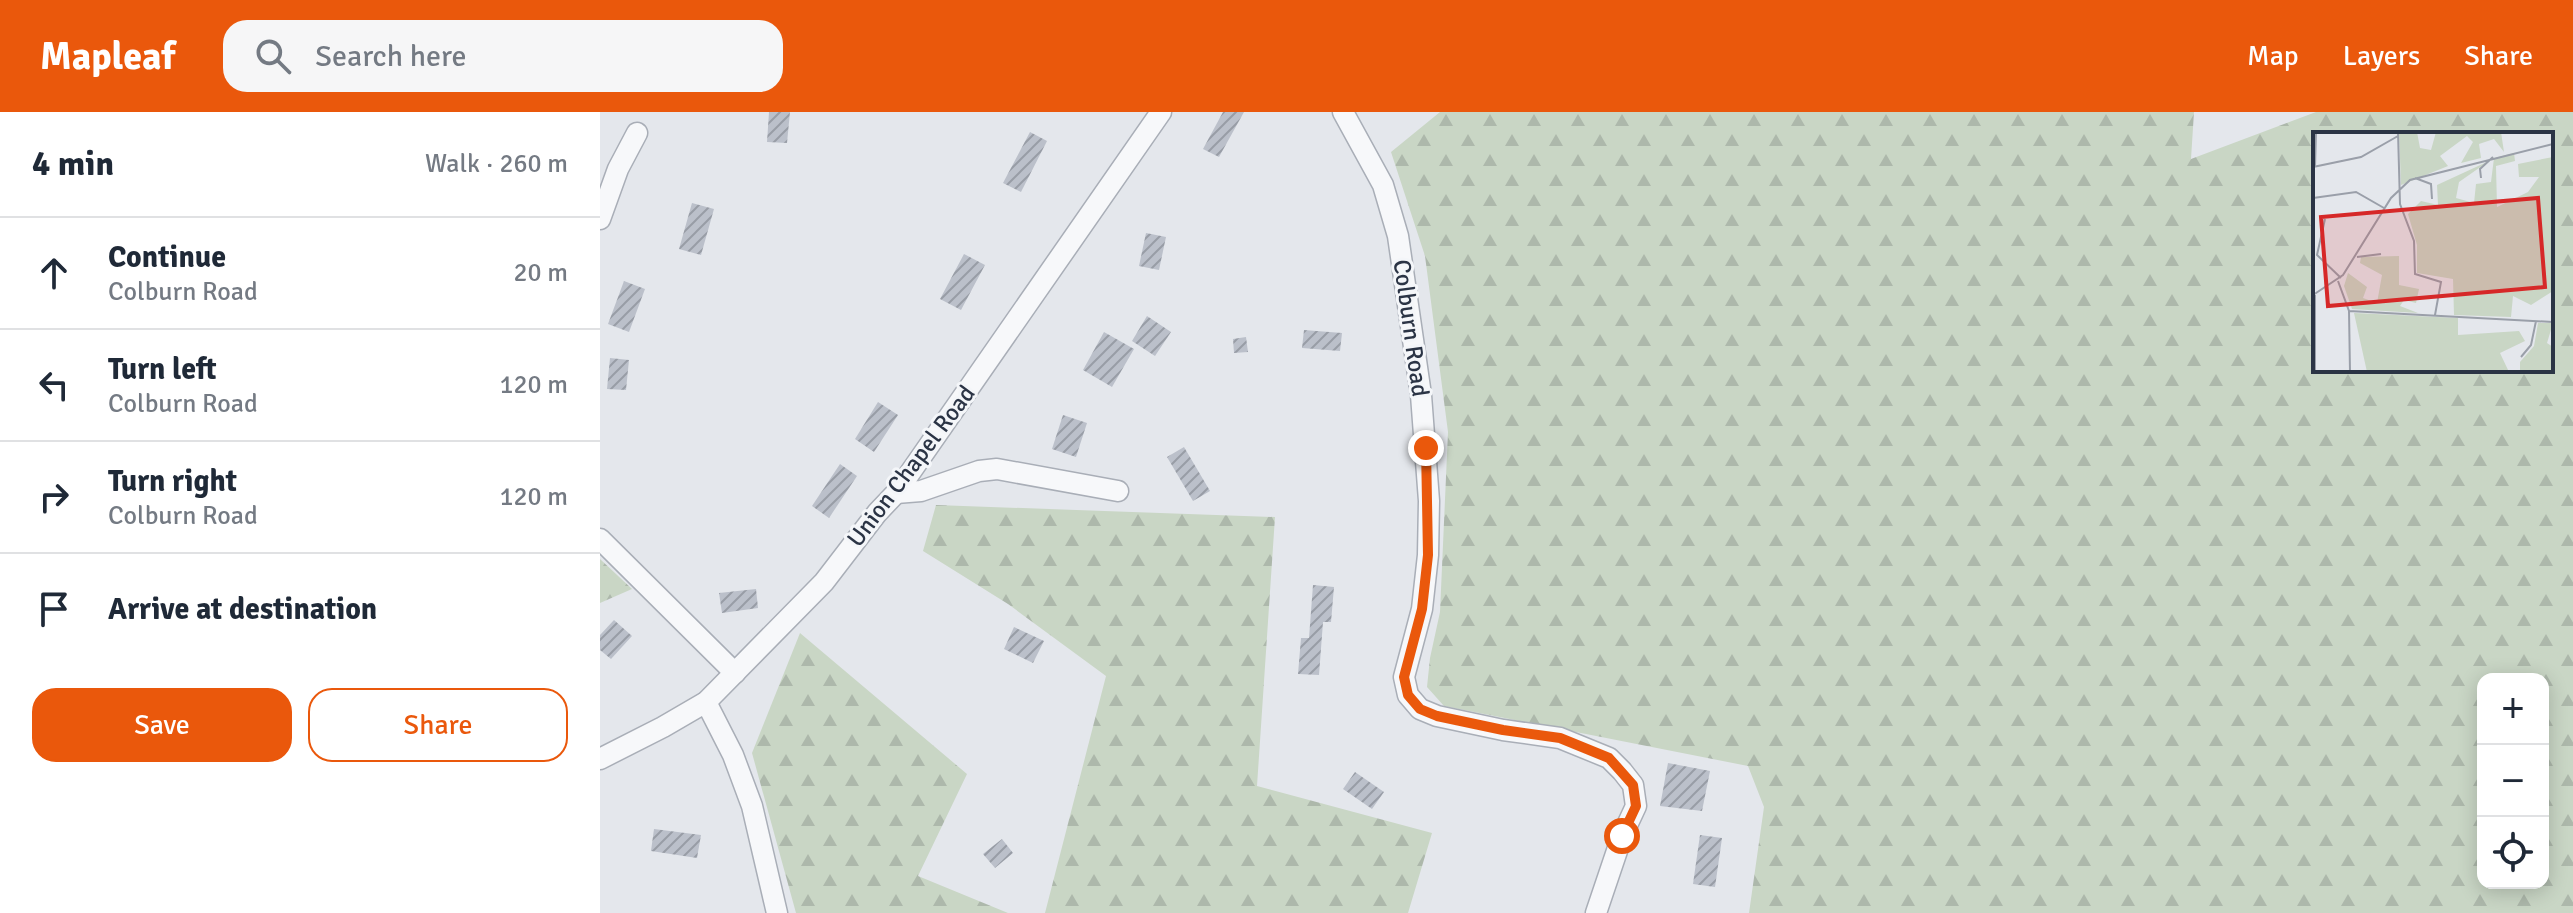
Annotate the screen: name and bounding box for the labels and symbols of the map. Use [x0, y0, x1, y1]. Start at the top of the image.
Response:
inset map [2313, 132, 2553, 372]
street label: Colburn Road [1387, 257, 1435, 399]
street label: Union Chapel Road [840, 379, 982, 553]
route end [1408, 430, 1444, 466]
route start [1604, 818, 1640, 854]

